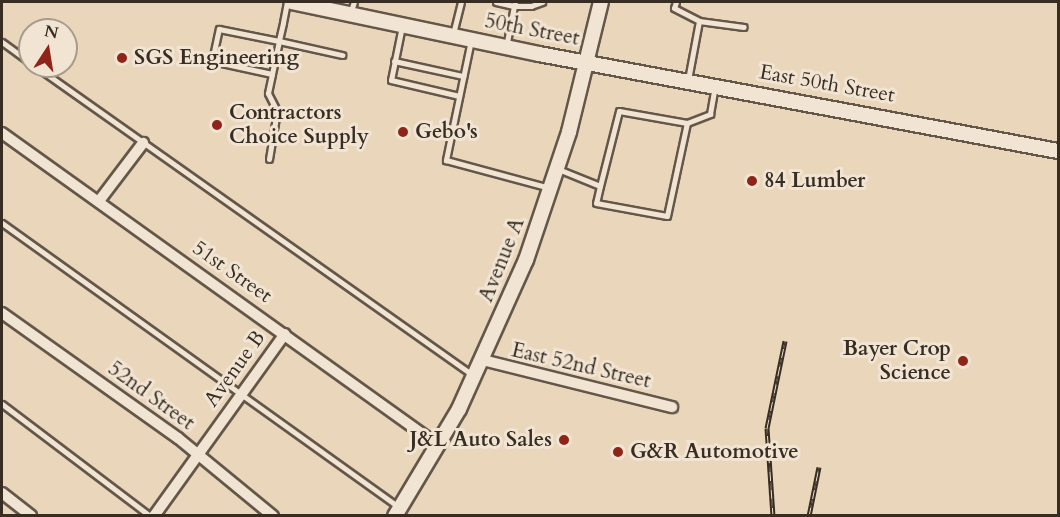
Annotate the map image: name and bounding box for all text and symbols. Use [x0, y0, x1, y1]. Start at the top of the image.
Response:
street label: 50th Street [483, 8, 581, 52]
north arrow [18, 18, 78, 78]
text: N [42, 20, 60, 45]
place label: SGS Engineering [134, 45, 299, 71]
marker: SGS Engineering [115, 51, 129, 65]
street label: East 50th Street [757, 60, 897, 108]
place label: Contractors Choice Supply [229, 100, 369, 150]
marker: Contractors Choice Supply [210, 118, 224, 132]
place label: Gebo's [415, 119, 478, 145]
marker: Gebo's [396, 125, 410, 139]
place label: 84 Lumber [764, 168, 866, 194]
marker: 84 Lumber [745, 174, 759, 188]
street label: Avenue A [474, 214, 530, 306]
street label: 51st Street [187, 235, 277, 309]
street label: Avenue B [199, 326, 271, 412]
place label: Bayer Crop Science [843, 336, 951, 386]
street label: East 52nd Street [509, 338, 653, 394]
marker: Bayer Crop Science [956, 354, 970, 368]
street label: 52nd Street [103, 356, 199, 436]
place label: J&L Auto Sales [409, 427, 552, 453]
marker: J&L Auto Sales [557, 433, 571, 447]
place label: G&R Automotive [630, 439, 799, 465]
marker: G&R Automotive [611, 445, 625, 459]

